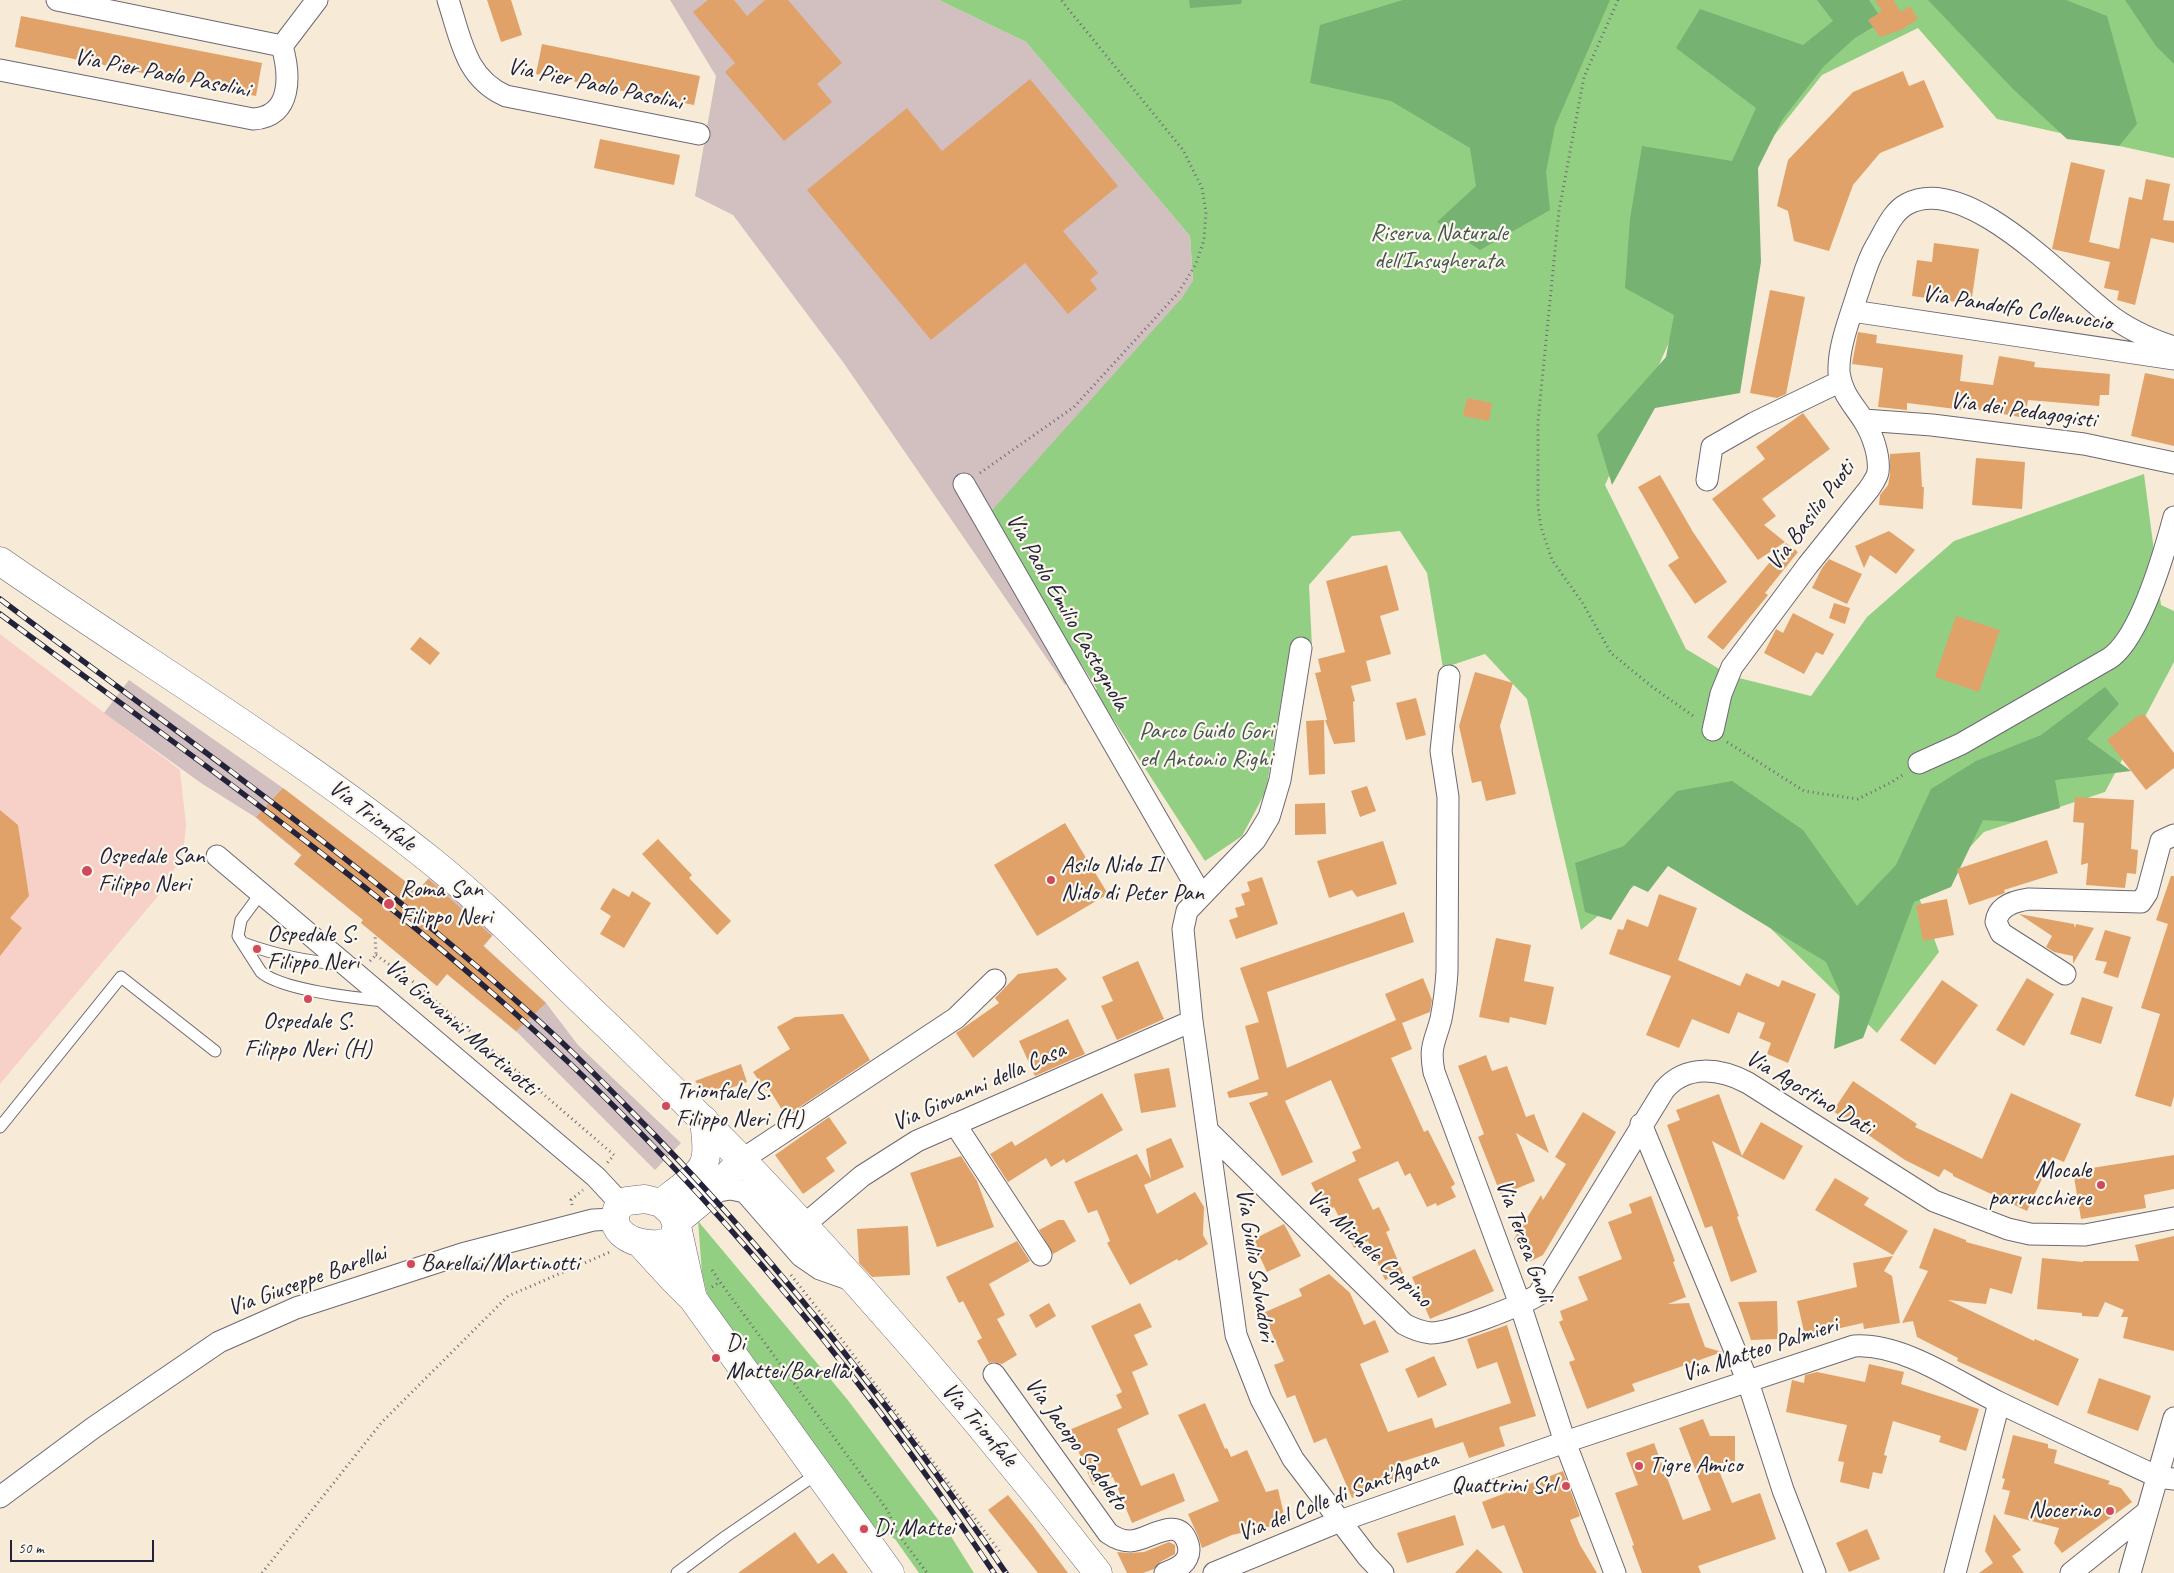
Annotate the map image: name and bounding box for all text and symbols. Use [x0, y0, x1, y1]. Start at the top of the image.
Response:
street label: Via Pier Paolo Pasolini [72, 43, 252, 105]
street label: Via Pier Paolo Pasolini [505, 52, 685, 118]
park label: Riserva Naturale dell'Insugherata [1370, 220, 1508, 276]
street label: Via Pandolfo Collenuccio [1920, 280, 2114, 338]
street label: Via dei Pedagogisti [1948, 386, 2098, 436]
street label: Via Basilio Puoti [1760, 455, 1862, 577]
street label: Via Paolo Emilio Castagnola [999, 508, 1135, 716]
park label: Parco Guido Gori ed Antonio Righi [1139, 718, 1273, 774]
street label: Via Trionfale [323, 774, 421, 858]
place label: Ospedale San Filippo Neri [98, 843, 205, 899]
place label: Asilo Nido Il Nido di Peter Pan [1061, 852, 1204, 908]
marker: Ospedale San Filippo Neri [80, 864, 94, 878]
marker: Asilo Nido Il Nido di Peter Pan [1045, 874, 1057, 886]
place label: Roma San Filippo Neri [400, 876, 492, 932]
marker: Roma San Filippo Neri [382, 897, 396, 911]
place label: Ospedale S. Filippo Neri [267, 921, 359, 977]
marker: Ospedale S. Filippo Neri [251, 943, 263, 955]
street label: Via Giovanni Martinotti [378, 953, 544, 1103]
marker: Ospedale S. Filippo Neri (H) [302, 993, 314, 1005]
place label: Ospedale S. Filippo Neri (H) [244, 1008, 372, 1064]
street label: Via Giovanni della Casa [888, 1036, 1070, 1138]
street label: Via Agostino Dati [1740, 1044, 1878, 1142]
place label: Trionfale/S. Filippo Neri (H) [676, 1078, 803, 1134]
marker: Trionfale/S. Filippo Neri (H) [660, 1100, 672, 1112]
place label: Mocale parrucchiere [1989, 1157, 2091, 1213]
street label: Via Teresa Gnoli [1489, 1176, 1559, 1306]
marker: Mocale parrucchiere [2095, 1179, 2107, 1191]
street label: Via Michele Coppino [1301, 1184, 1437, 1314]
street label: Via Giulio Salvadori [1229, 1186, 1281, 1344]
street label: Via Giuseppe Barellai [224, 1239, 390, 1323]
place label: Barellai/Martinotti [421, 1250, 579, 1278]
marker: Barellai/Martinotti [405, 1258, 417, 1270]
street label: Via Matteo Palmieri [1678, 1311, 1842, 1389]
place label: Di Mattei/Barellai [726, 1330, 852, 1386]
marker: Di Mattei/Barellai [710, 1352, 722, 1364]
street label: Via Jacopo Sadoleto [1018, 1372, 1134, 1516]
street label: Via Trionfale [935, 1377, 1023, 1473]
street label: Via del Colle di Sant'Agata [1234, 1446, 1442, 1548]
place label: Tigre Amico [1649, 1452, 1742, 1480]
marker: Tigre Amico [1633, 1460, 1645, 1472]
place label: Quattrini Srl [1451, 1472, 1556, 1500]
marker: Quattrini Srl [1560, 1480, 1572, 1492]
place label: Nocerino [2028, 1497, 2100, 1525]
marker: Nocerino [2104, 1505, 2116, 1517]
place label: Di Mattei [874, 1515, 954, 1543]
marker: Di Mattei [858, 1523, 870, 1535]
scale bar [12, 1530, 156, 1562]
text: 50 m [18, 1539, 44, 1558]

